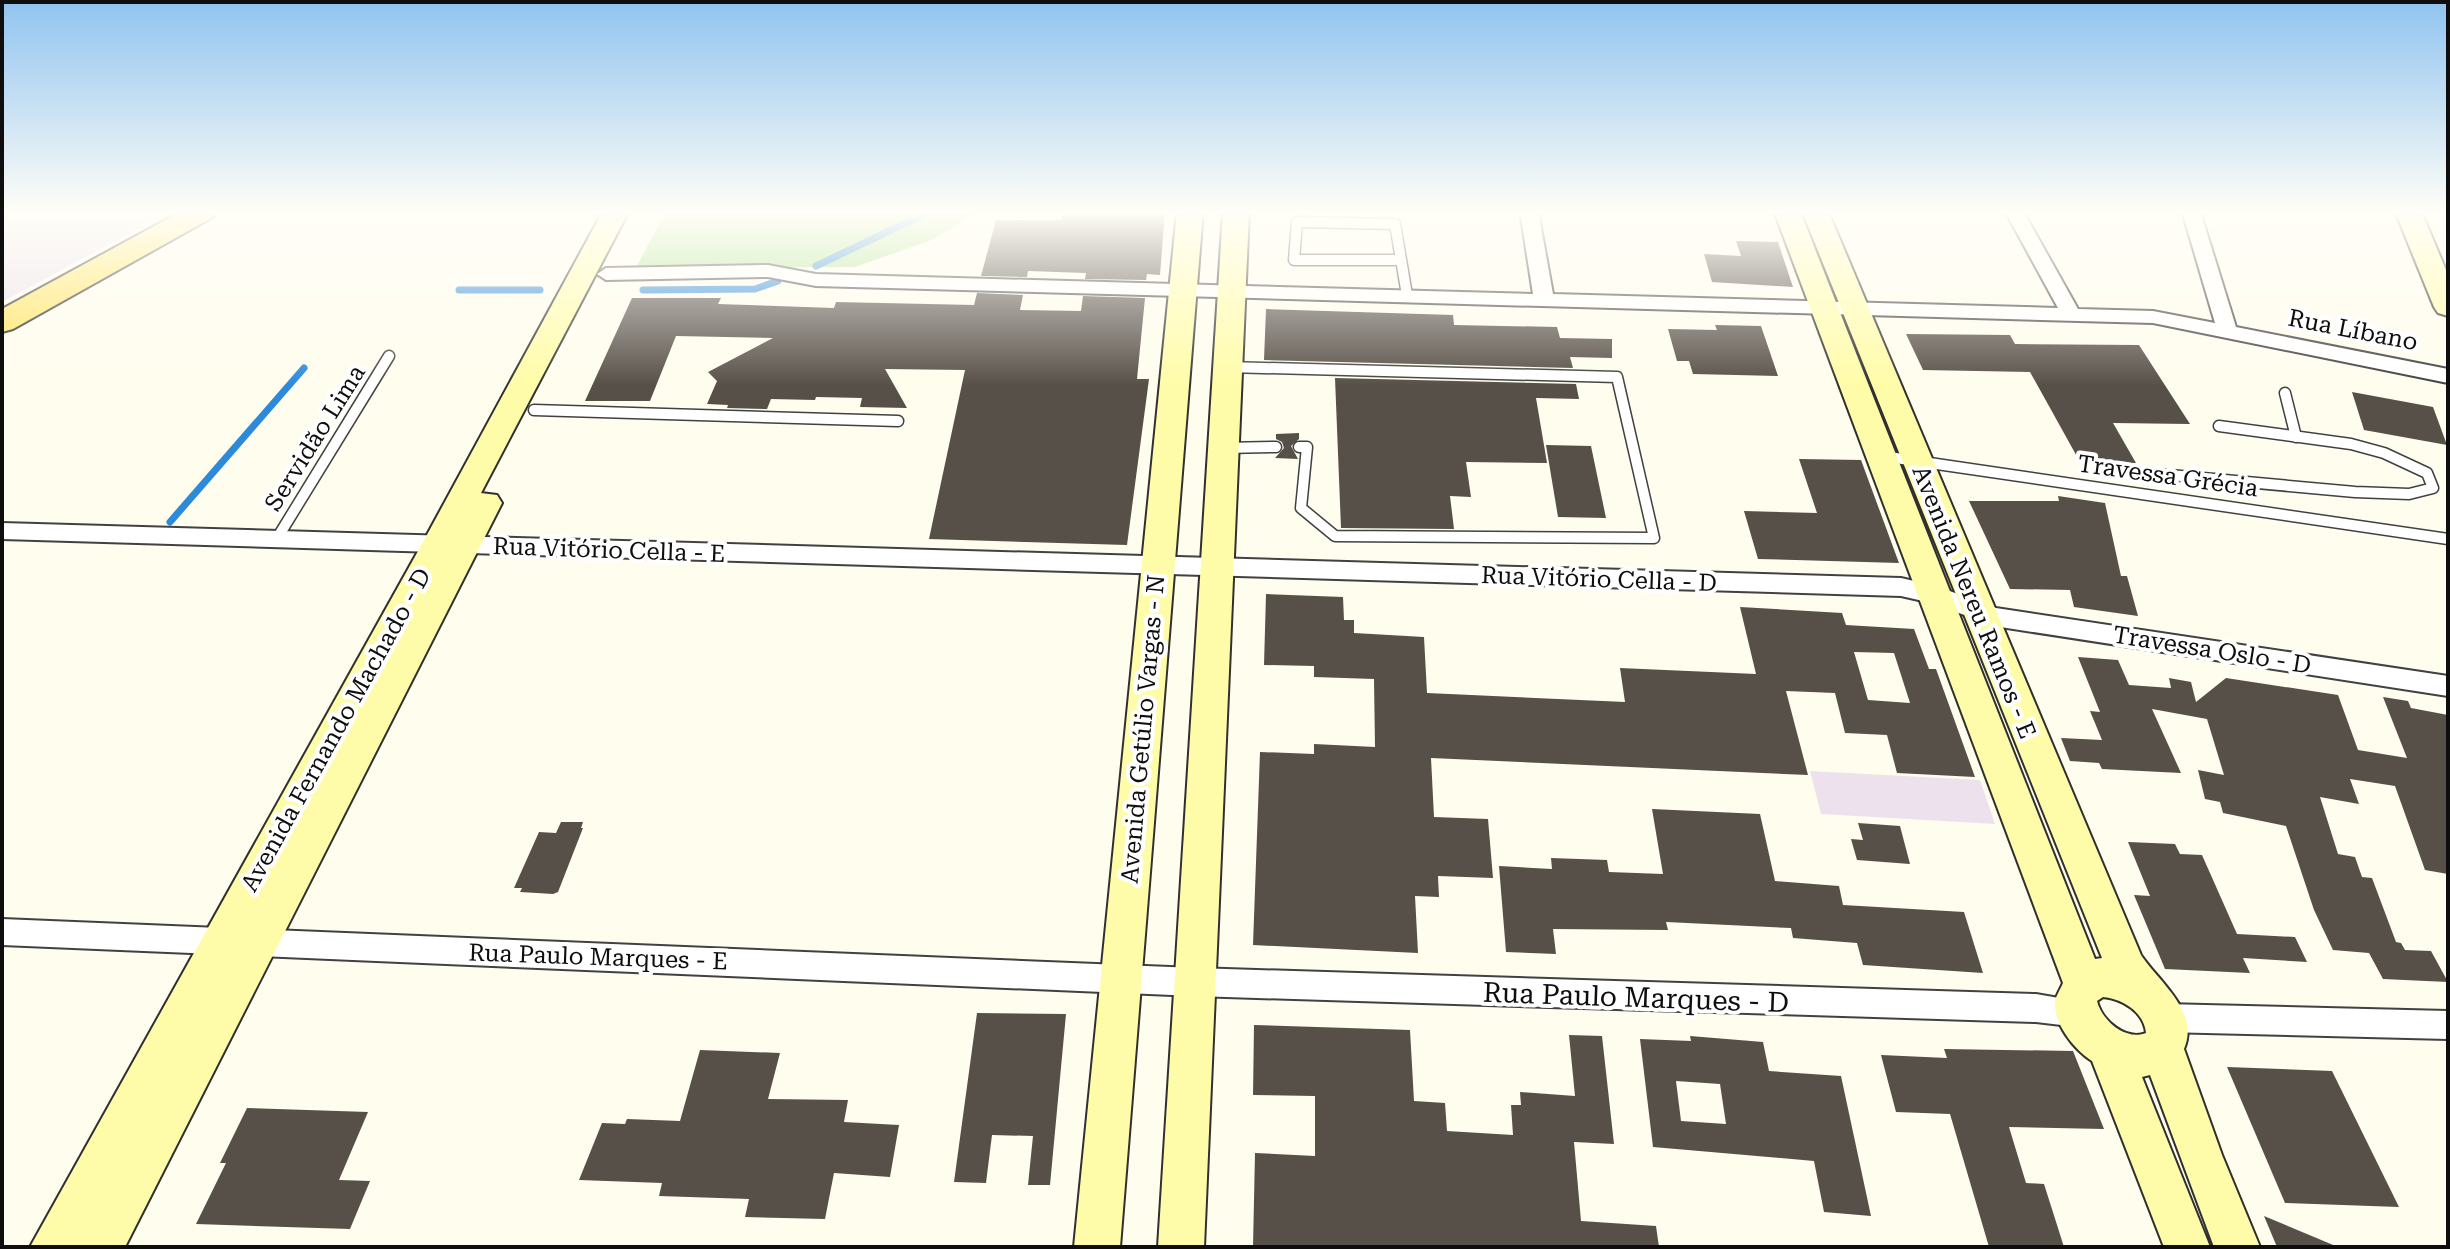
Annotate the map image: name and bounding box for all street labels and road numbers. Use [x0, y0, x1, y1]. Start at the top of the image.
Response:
street label: Rua Líbano [2286, 304, 2420, 356]
street label: Servidão Lima [259, 360, 371, 516]
street label: Travessa Grécia [2076, 449, 2260, 503]
street label: Avenida Nereu Ramos - E [1906, 461, 2042, 743]
street label: Rua Vitório Cella - E [492, 532, 726, 568]
street label: Rua Vitório Cella - D [1481, 561, 1717, 597]
street label: Avenida Fernando Machado - D [235, 563, 437, 897]
street label: Avenida Getúlio Vargas - N [1116, 574, 1170, 884]
street label: Travessa Oslo - D [2111, 621, 2313, 679]
street label: Rua Paulo Marques - E [468, 938, 728, 976]
street label: Rua Paulo Marques - D [1482, 976, 1790, 1019]

